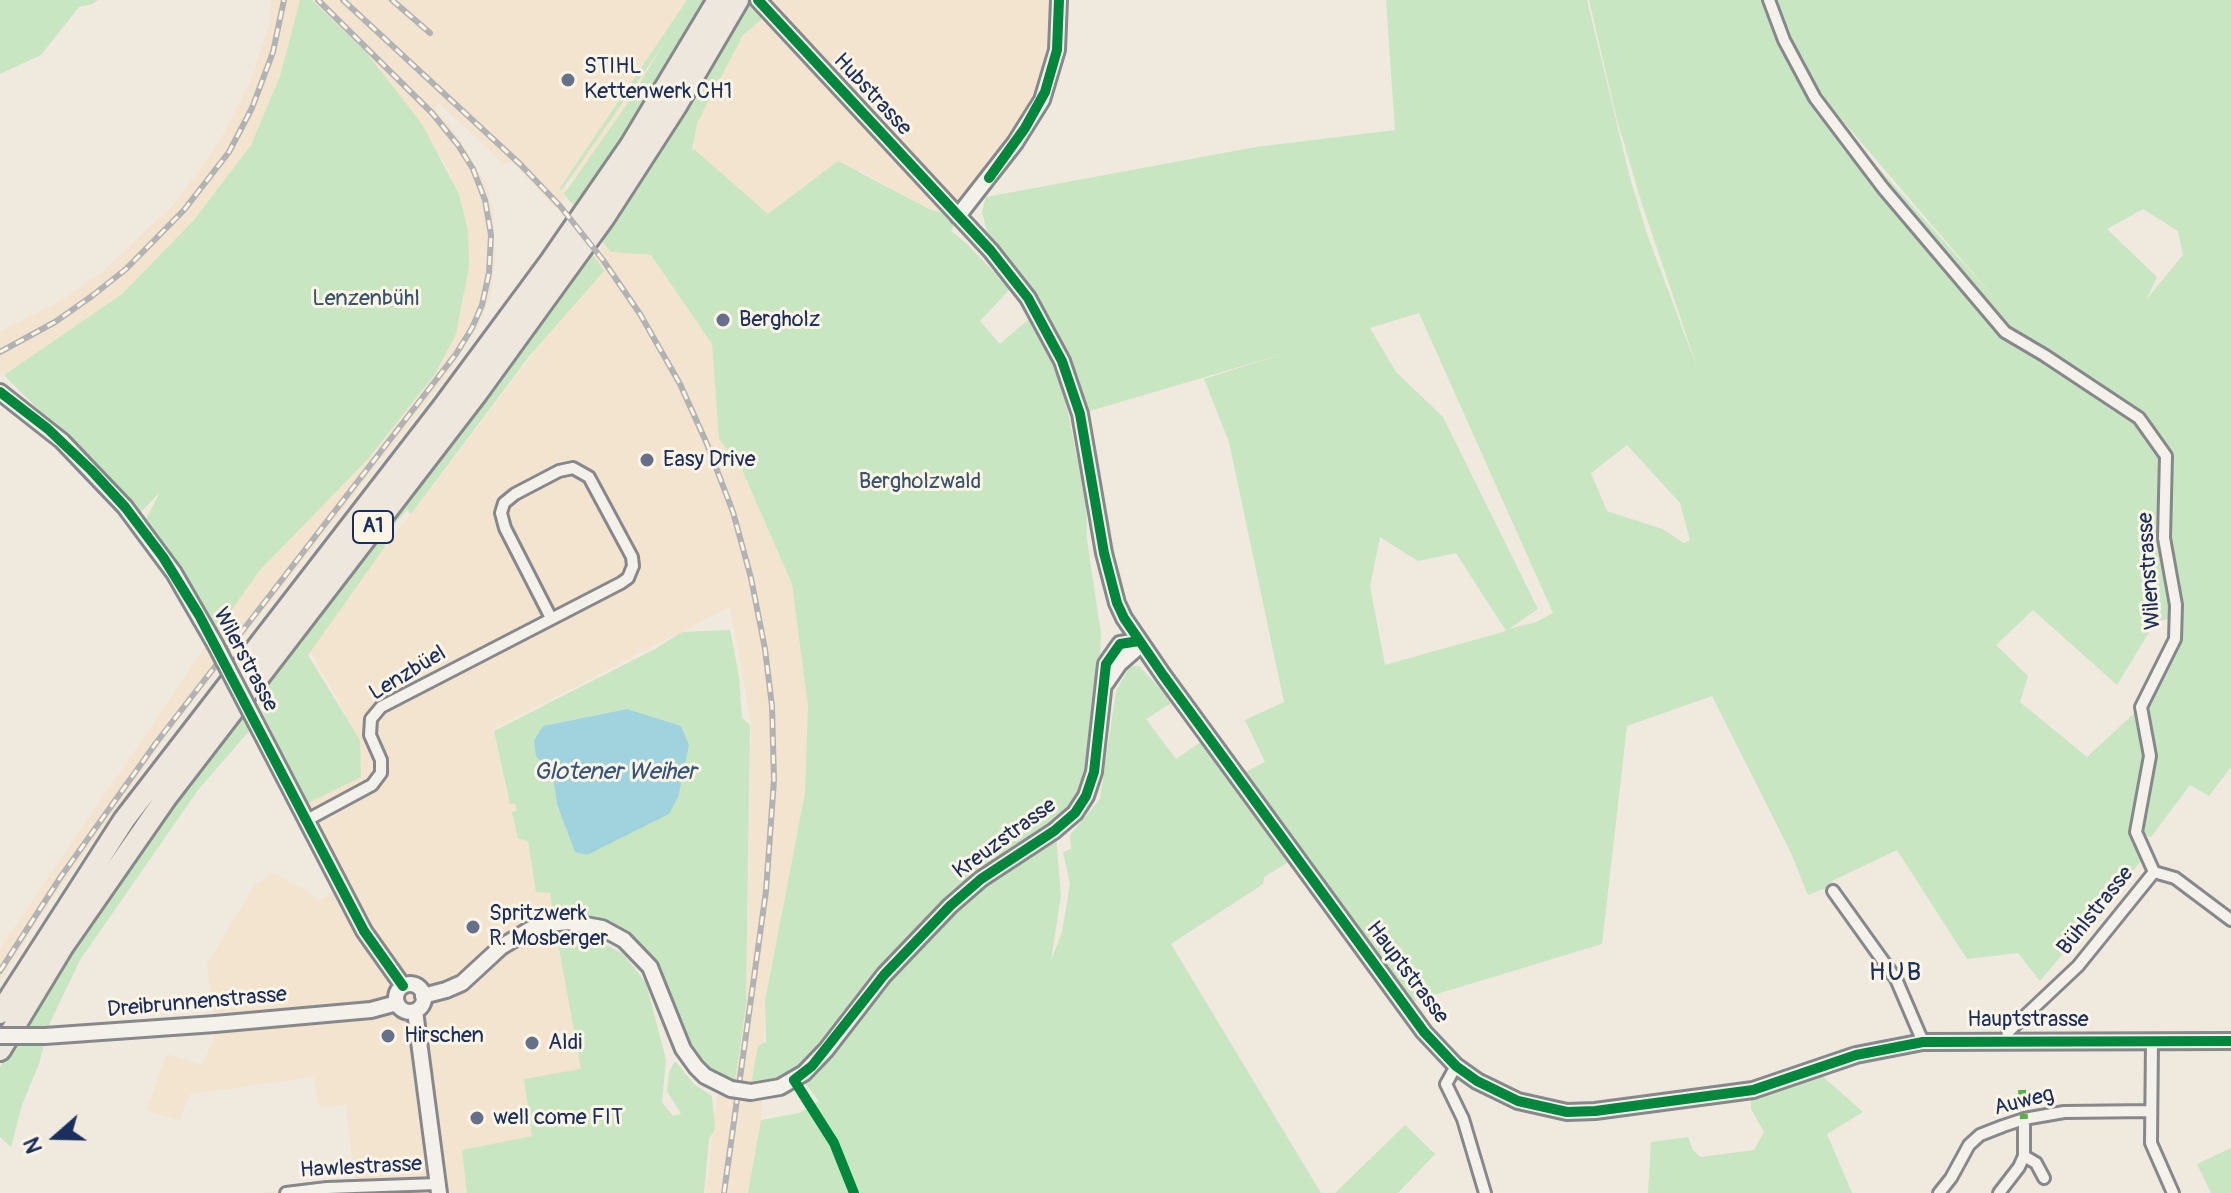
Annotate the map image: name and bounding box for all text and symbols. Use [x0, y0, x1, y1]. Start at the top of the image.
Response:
street label: Hubstrasse [827, 48, 917, 142]
place label: STIHL Kettenwerk CH1 [584, 54, 732, 106]
marker: STIHL Kettenwerk CH1 [559, 71, 577, 89]
park label: Lenzenbühl [312, 286, 420, 312]
place label: Bergholz [739, 307, 820, 333]
marker: Bergholz [714, 311, 732, 329]
place label: Easy Drive [663, 447, 756, 473]
marker: Easy Drive [638, 451, 656, 469]
park label: Bergholzwald [859, 469, 981, 495]
road number: A1 [353, 511, 393, 543]
street label: Wilenstrasse [2133, 511, 2167, 631]
street label: Wilerstrasse [207, 604, 283, 716]
street label: Lenzbüel [365, 641, 451, 707]
water label: Glotener Weiher [534, 759, 696, 787]
street label: Kreuzstrasse [948, 793, 1062, 885]
street label: Bühlstrasse [2052, 861, 2140, 961]
place label: Spritzwerk R. Mosberger [489, 901, 608, 952]
street label: Hauptstrasse [1360, 917, 1454, 1029]
marker: Spritzwerk R. Mosberger [464, 918, 482, 936]
district label: HUB [1869, 957, 1923, 989]
street label: Dreibrunnenstrasse [106, 982, 288, 1024]
street label: Hauptstrasse [1967, 1007, 2089, 1033]
place label: Hirschen [404, 1023, 484, 1049]
marker: Hirschen [379, 1027, 397, 1045]
place label: Aldi [548, 1030, 582, 1056]
marker: Aldi [523, 1034, 541, 1052]
street label: Auweg [1991, 1082, 2057, 1122]
north arrow [16, 1097, 96, 1177]
place label: well come FIT [493, 1105, 623, 1131]
marker: well come FIT [468, 1109, 486, 1127]
text: N [18, 1133, 49, 1157]
street label: Hawlestrasse [299, 1152, 423, 1184]

